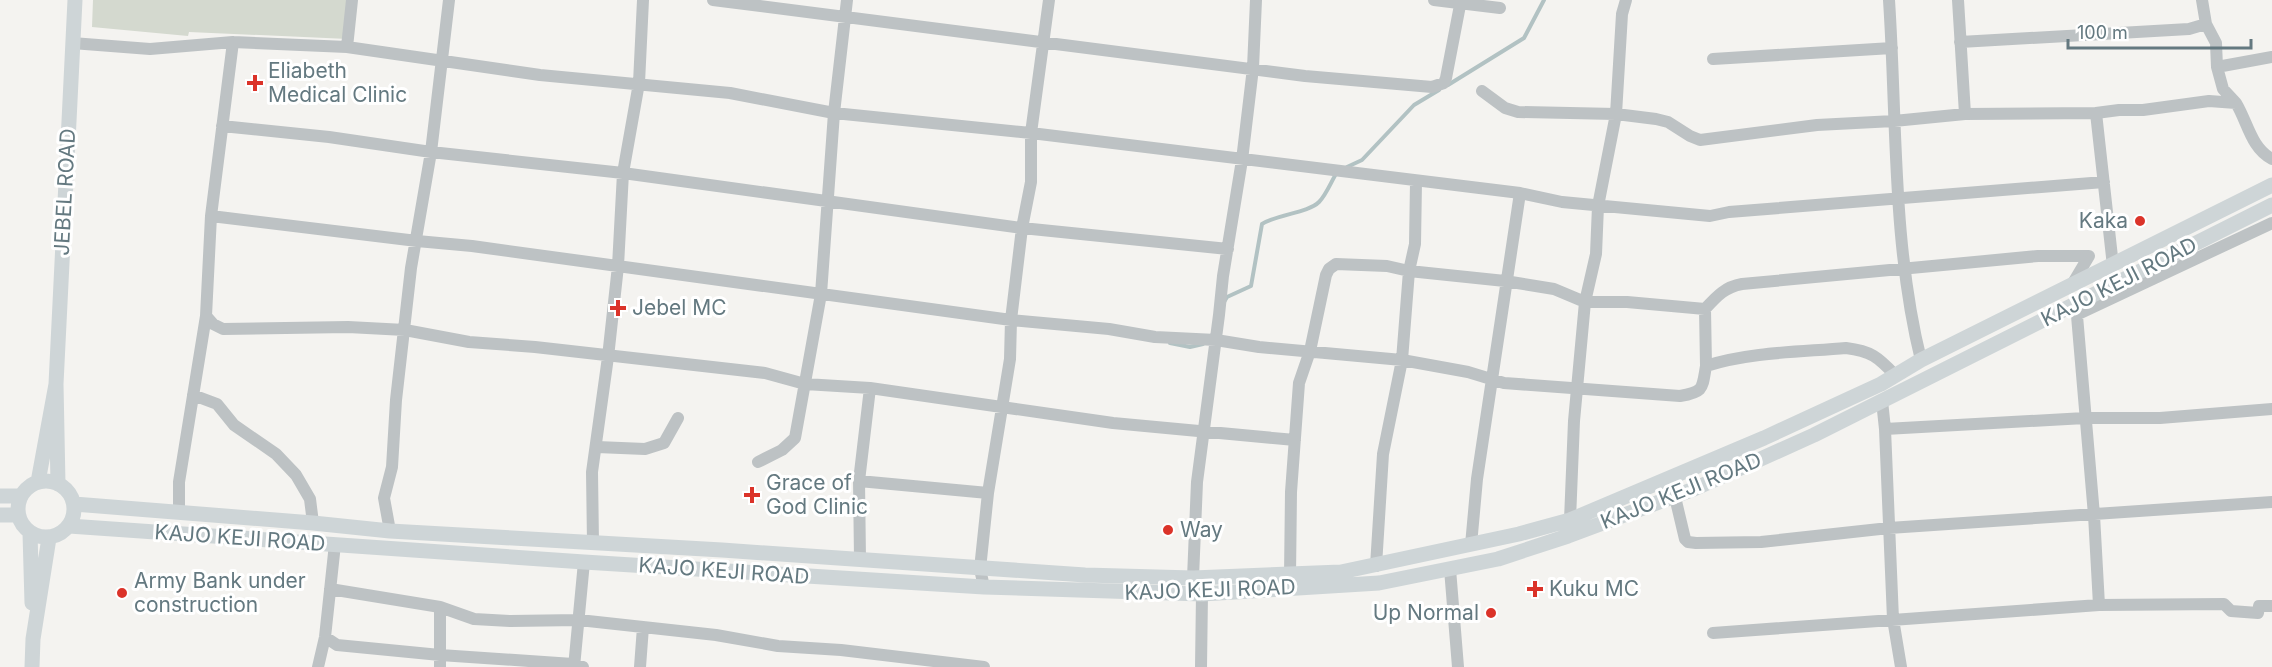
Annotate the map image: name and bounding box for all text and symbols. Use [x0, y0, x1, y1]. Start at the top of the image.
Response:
scale bar [2068, 12, 2251, 50]
text: 100 m [2077, 22, 2128, 43]
place label: Eliabeth Medical Clinic [268, 58, 407, 107]
marker: Eliabeth Medical Clinic [246, 74, 264, 92]
street label: JEBEL ROAD [49, 128, 80, 256]
place label: Kaka [2079, 208, 2128, 233]
marker: Kaka [2133, 214, 2147, 228]
street label: KAJO KEJI ROAD [2037, 232, 2201, 332]
place label: Jebel MC [632, 295, 727, 320]
marker: Jebel MC [609, 299, 627, 317]
street label: KAJO KEJI ROAD [1597, 447, 1765, 534]
place label: Grace of God Clinic [766, 470, 868, 519]
marker: Grace of God Clinic [743, 486, 761, 504]
place label: Way [1180, 517, 1223, 542]
street label: KAJO KEJI ROAD [154, 519, 326, 556]
marker: Way [1161, 523, 1175, 537]
street label: KAJO KEJI ROAD [638, 552, 810, 589]
place label: Army Bank under construction [134, 568, 306, 617]
street label: KAJO KEJI ROAD [1124, 574, 1296, 605]
place label: Kuku MC [1549, 576, 1639, 601]
marker: Kuku MC [1526, 580, 1544, 598]
marker: Army Bank under construction [115, 586, 129, 600]
place label: Up Normal [1373, 600, 1479, 625]
marker: Up Normal [1484, 606, 1498, 620]

